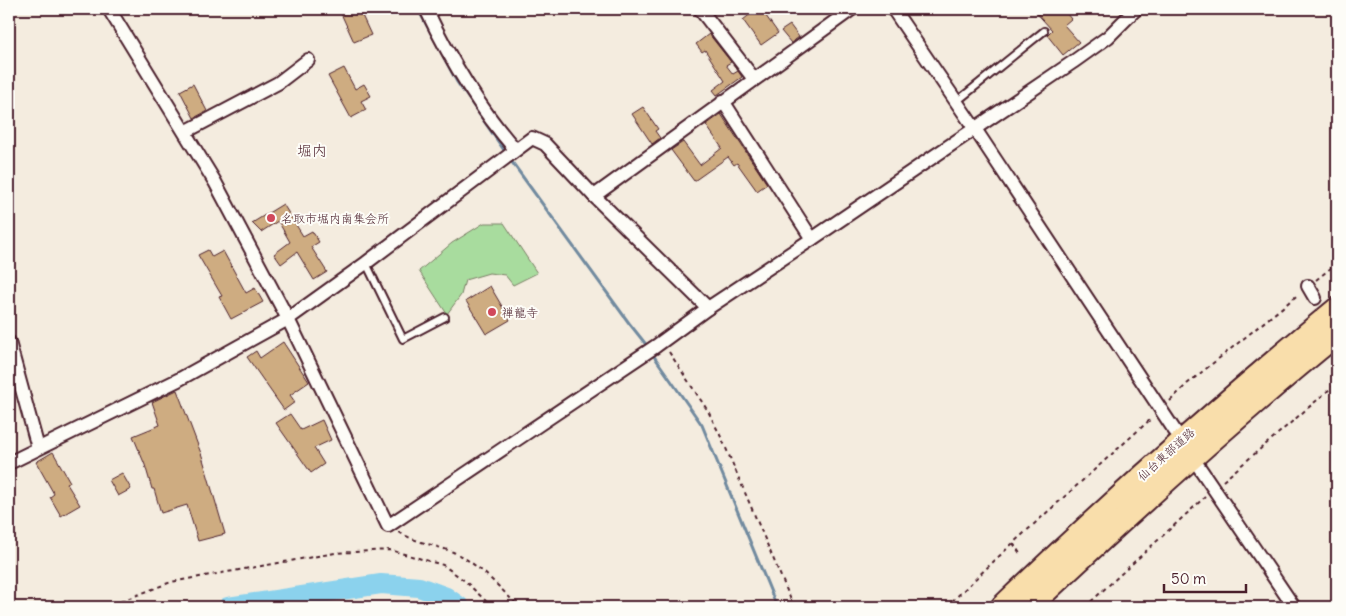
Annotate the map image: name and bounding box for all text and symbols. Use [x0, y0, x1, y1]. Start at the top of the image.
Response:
district label: 堀内 [297, 141, 327, 160]
place label: 名取市堀内南集会所 [281, 211, 389, 226]
marker: 名取市堀内南集会所 [265, 212, 277, 224]
place label: 禅龍寺 [502, 305, 538, 320]
marker: 禅龍寺 [486, 306, 498, 318]
street label: 仙台東部道路 [1134, 424, 1198, 484]
scale bar [1164, 561, 1246, 593]
text: 50 m [1171, 569, 1206, 588]

